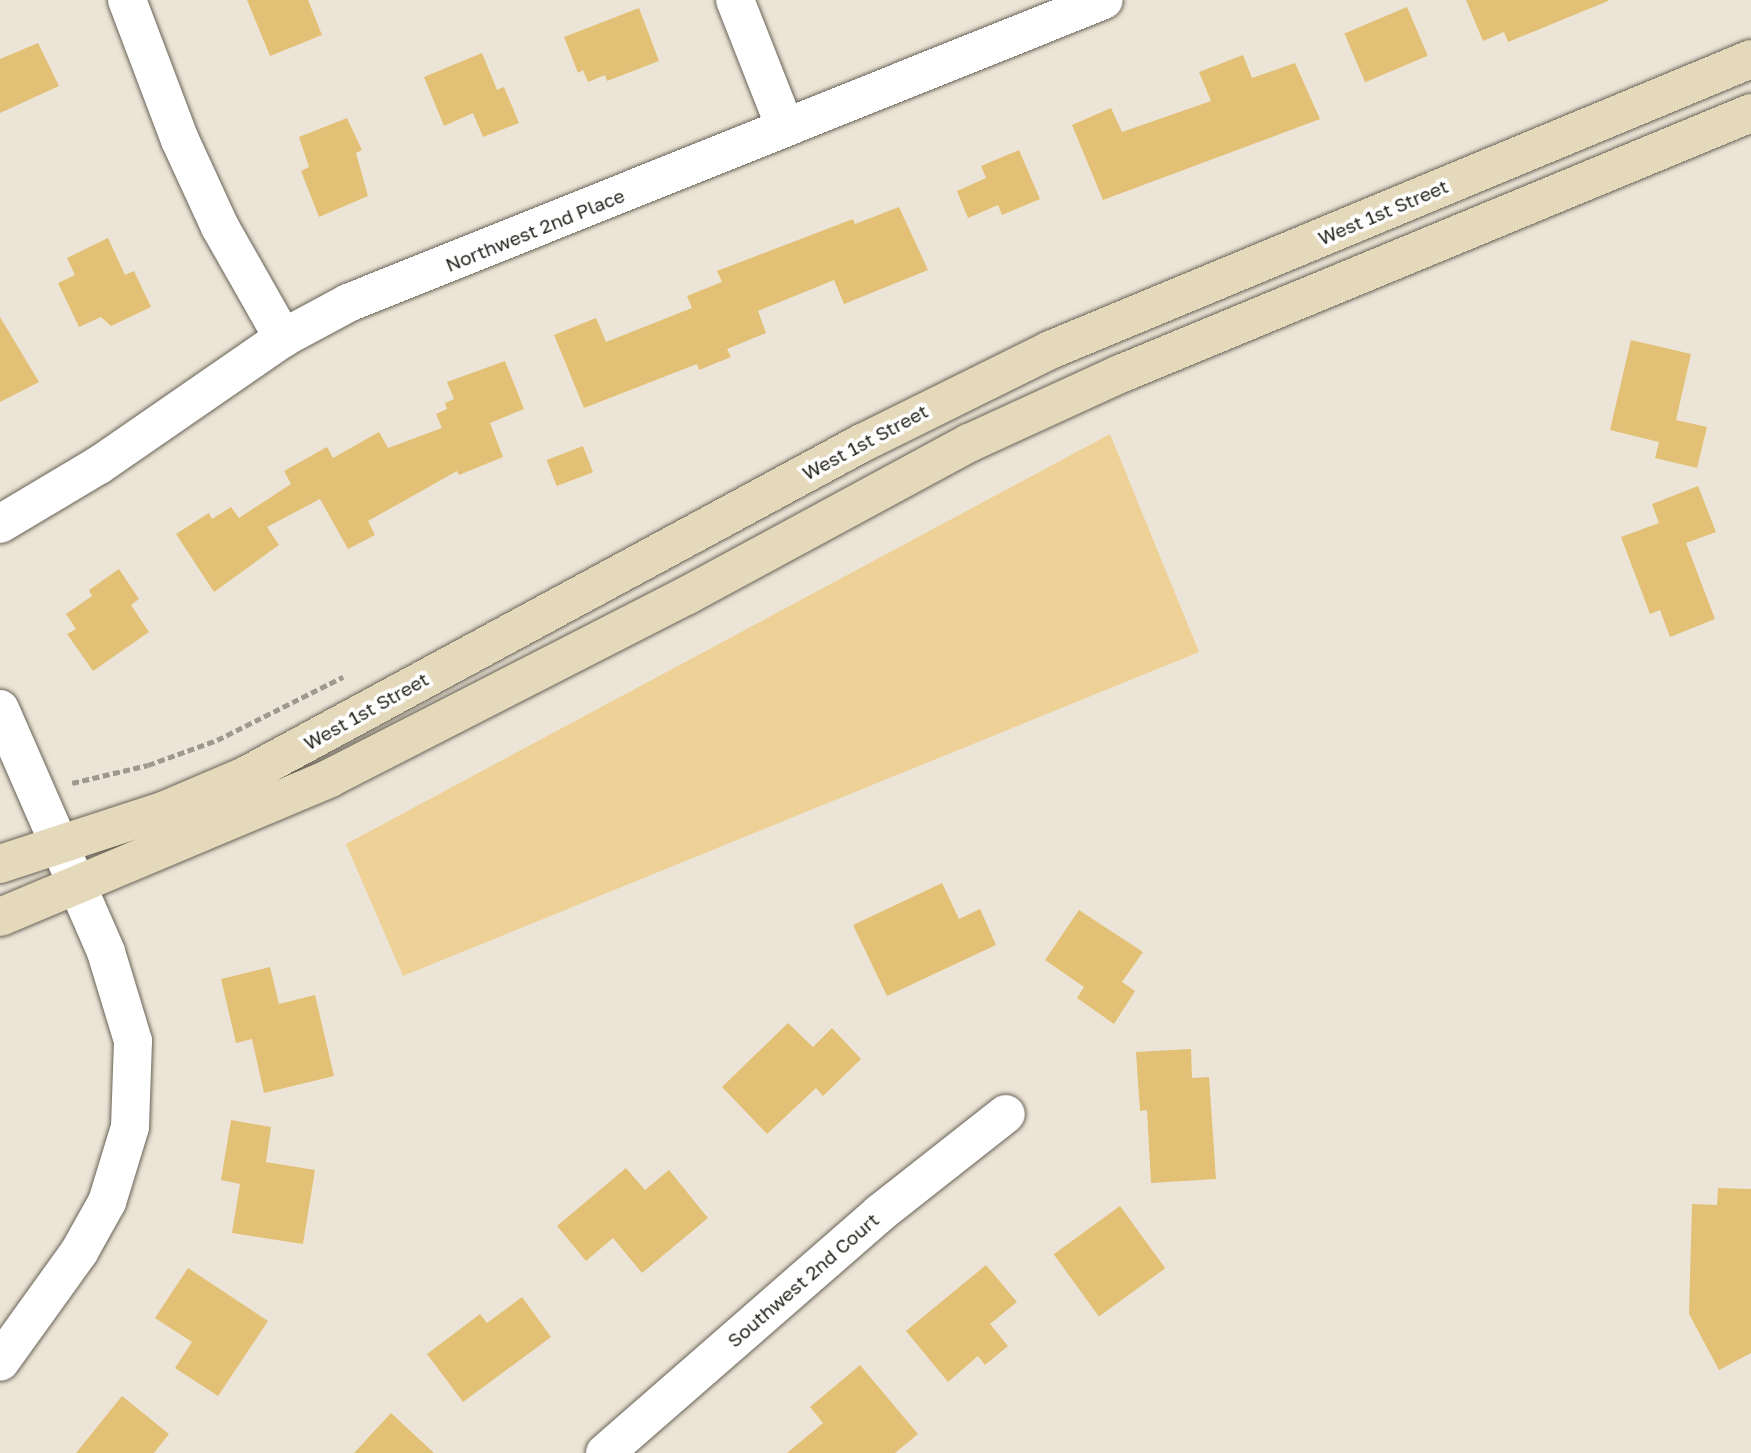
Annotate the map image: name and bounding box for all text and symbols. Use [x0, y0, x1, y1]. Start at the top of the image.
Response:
street label: West 1st Street [1315, 174, 1451, 250]
street label: Northwest 2nd Place [442, 184, 628, 276]
street label: West 1st Street [798, 399, 932, 485]
street label: West 1st Street [300, 667, 432, 755]
street label: Southwest 2nd Court [723, 1208, 883, 1352]

